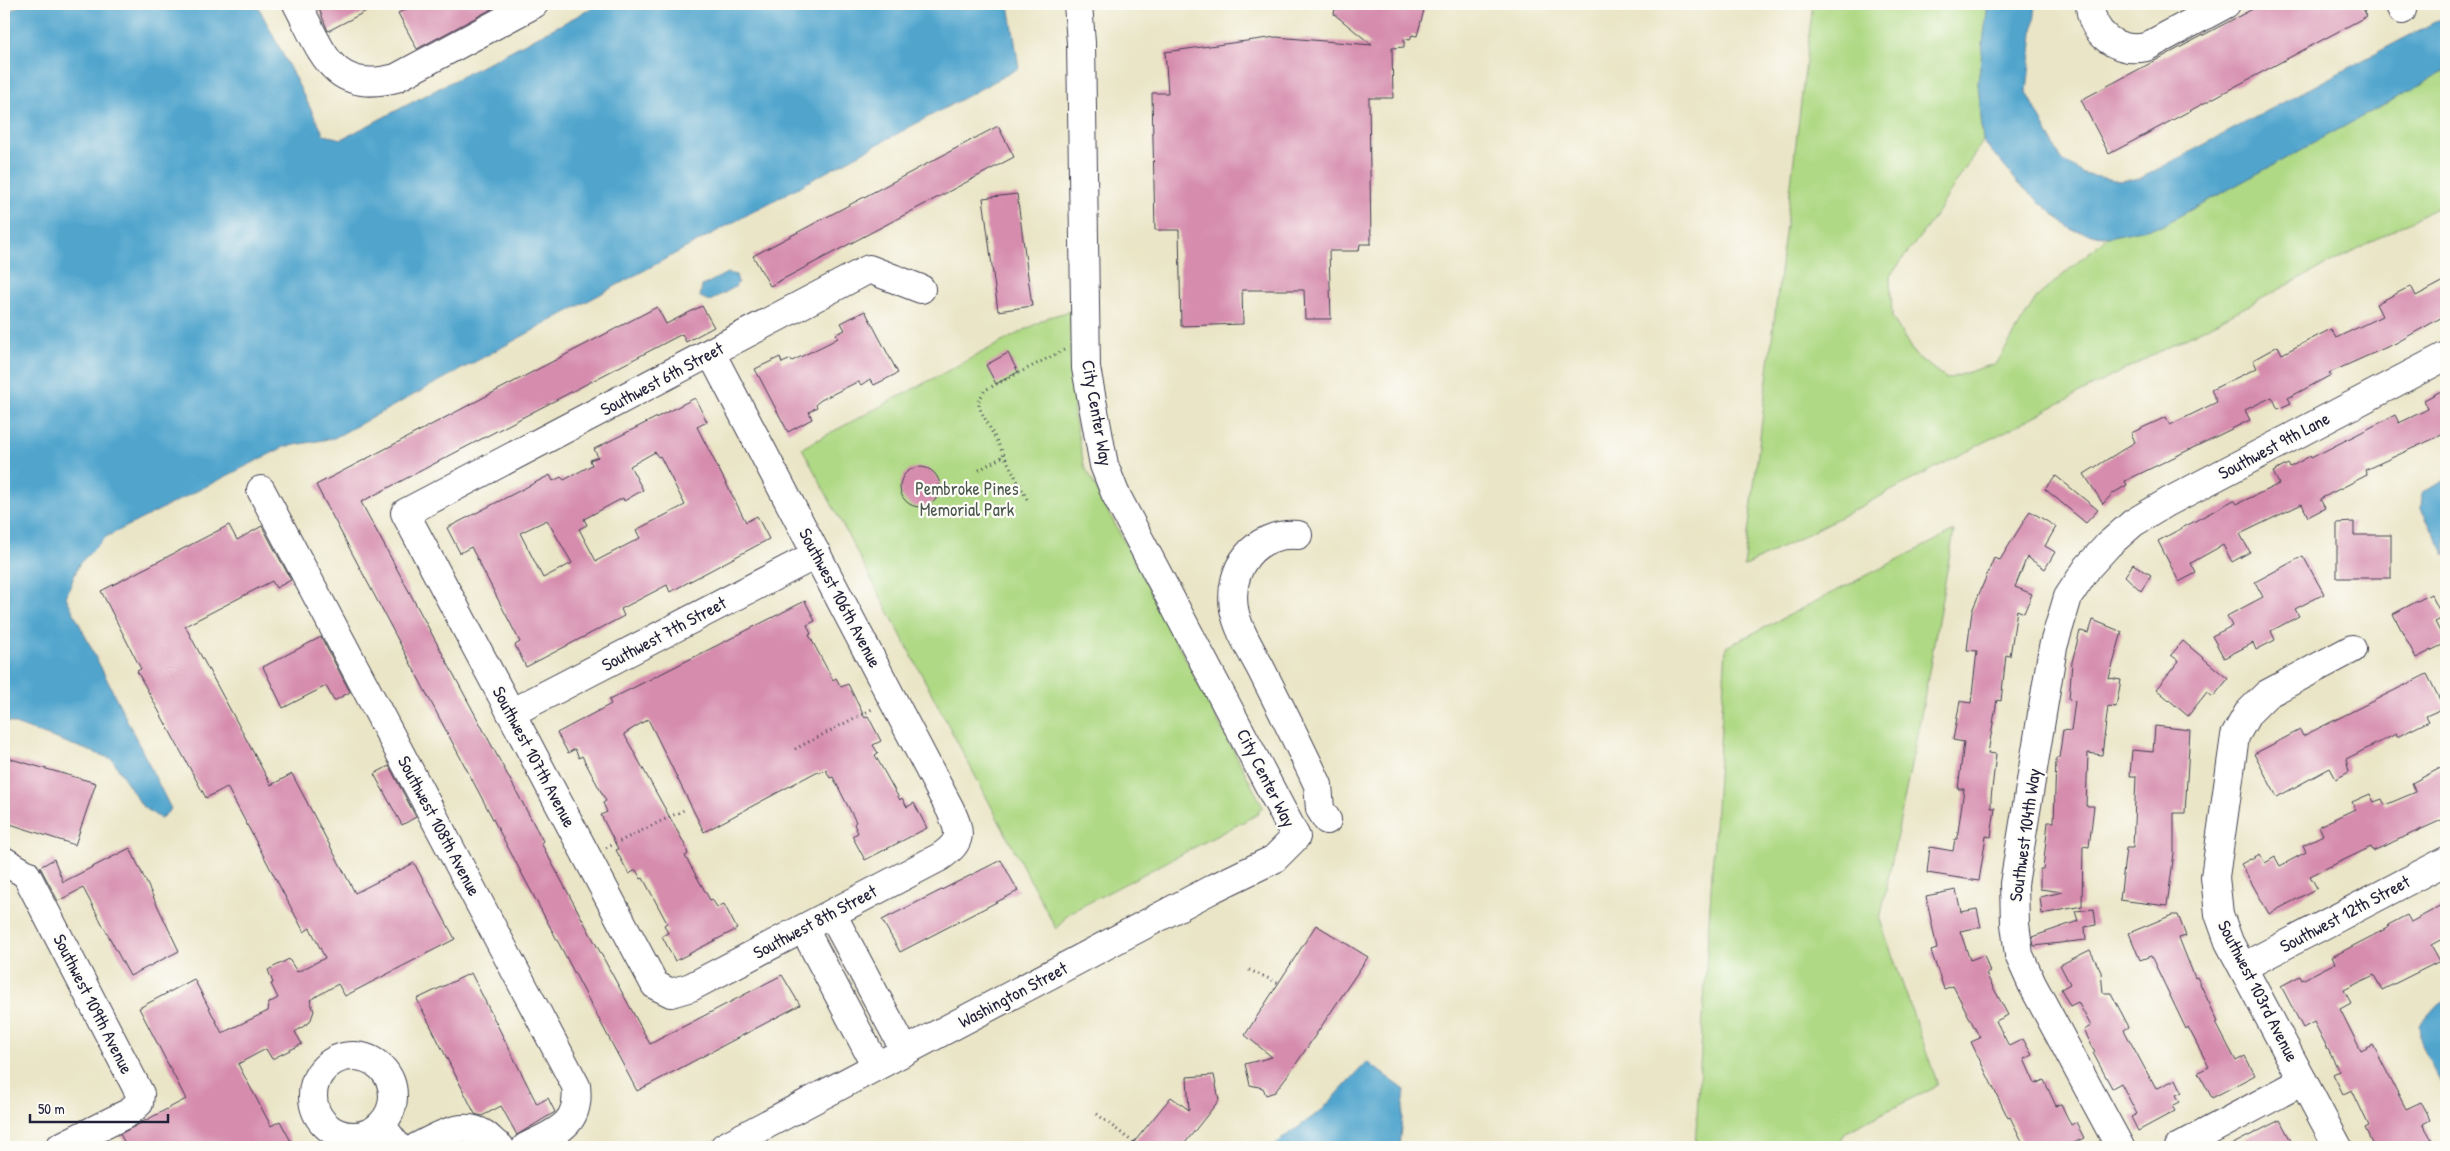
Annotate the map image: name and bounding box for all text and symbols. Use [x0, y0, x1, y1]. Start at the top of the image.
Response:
street label: Southwest 6th Street [596, 335, 728, 422]
street label: City Center Way [1076, 358, 1119, 468]
street label: Southwest 9th Lane [2214, 406, 2334, 485]
park label: Pembroke Pines Memorial Park [915, 476, 1019, 522]
street label: Southwest 106th Avenue [793, 524, 888, 672]
street label: Southwest 7th Street [597, 590, 731, 677]
street label: Southwest 107th Avenue [487, 682, 582, 832]
street label: City Center Way [1231, 724, 1302, 832]
street label: Southwest 108th Avenue [392, 751, 487, 900]
street label: Southwest 104th Way [2003, 766, 2046, 903]
street label: Southwest 12th Street [2275, 868, 2415, 958]
street label: Southwest 8th Street [748, 878, 882, 965]
street label: Southwest 103rd Avenue [2212, 916, 2305, 1066]
street label: Southwest 109th Avenue [47, 929, 140, 1078]
street label: Washington Street [954, 955, 1073, 1034]
scale bar [30, 1091, 168, 1123]
text: 50 m [38, 1098, 65, 1119]

